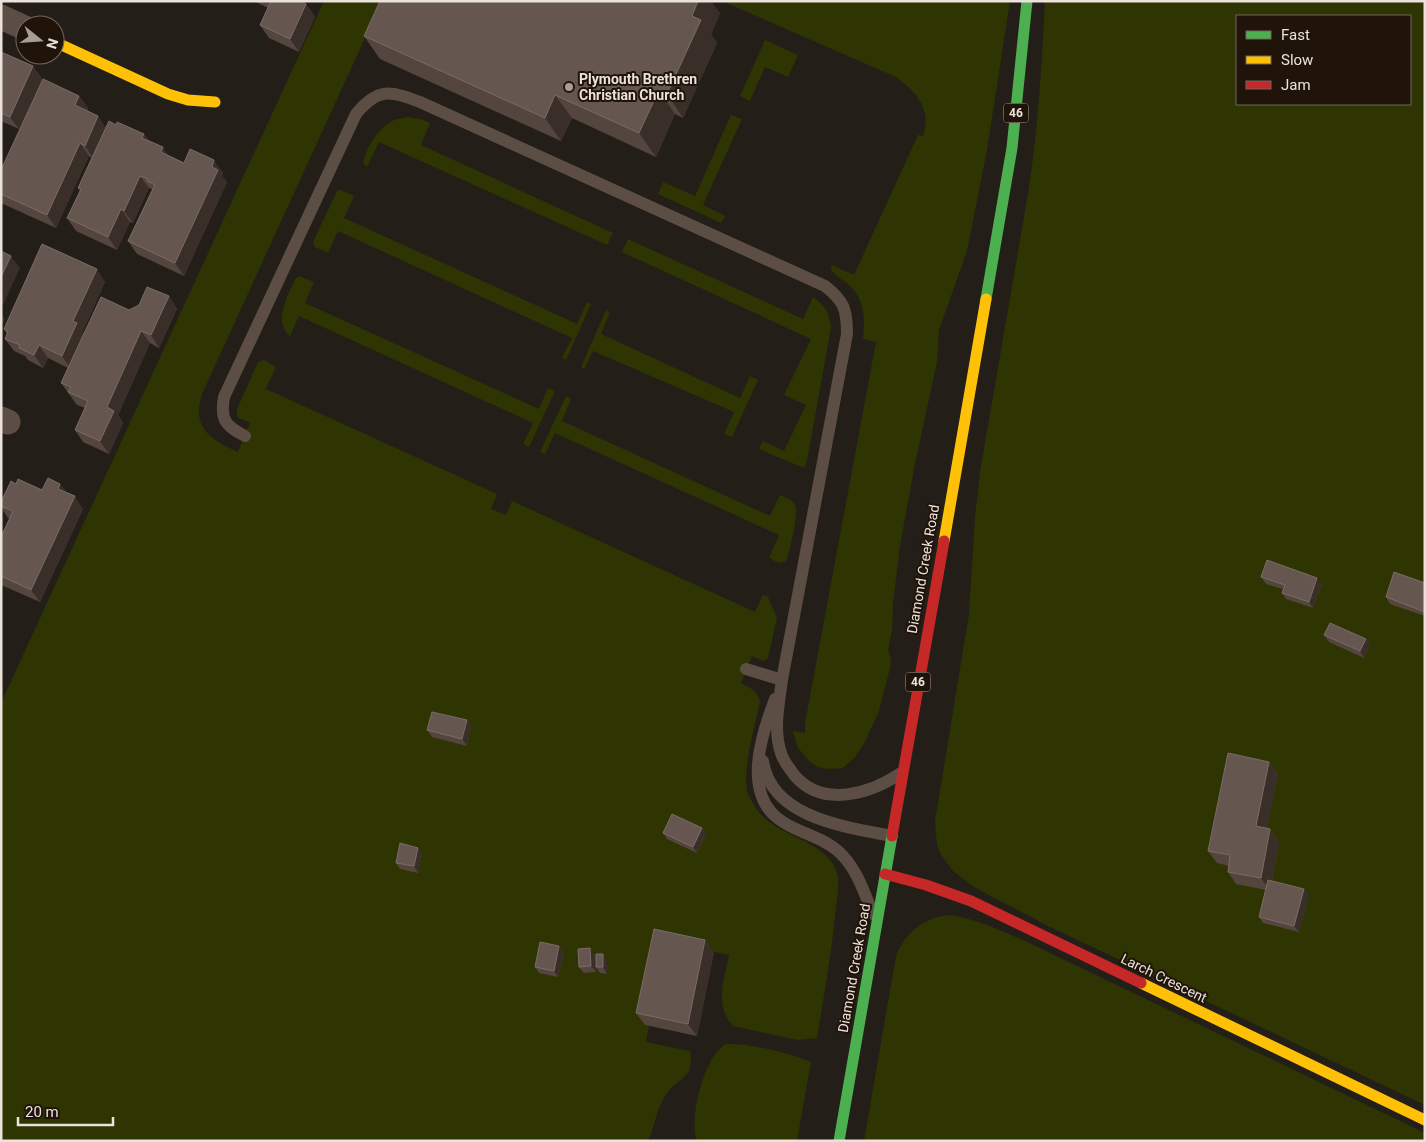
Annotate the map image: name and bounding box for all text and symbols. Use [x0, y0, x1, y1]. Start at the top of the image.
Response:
north arrow [15, 15, 65, 65]
legend [1236, 15, 1411, 105]
text: Fast [1281, 26, 1310, 44]
text: N [43, 37, 62, 51]
text: Slow [1281, 51, 1313, 69]
place label: Plymouth Brethren Christian Church [579, 71, 697, 103]
text: Jam [1281, 76, 1311, 94]
marker: Plymouth Brethren Christian Church [563, 81, 575, 93]
road number: 46 [1004, 104, 1028, 122]
street label: Diamond Creek Road [904, 503, 942, 635]
road number: 46 [906, 672, 930, 692]
street label: Diamond Creek Road [835, 902, 873, 1034]
street label: Larch Crescent [1118, 950, 1210, 1006]
scale bar [18, 1094, 112, 1126]
text: 20 m [25, 1103, 59, 1121]

